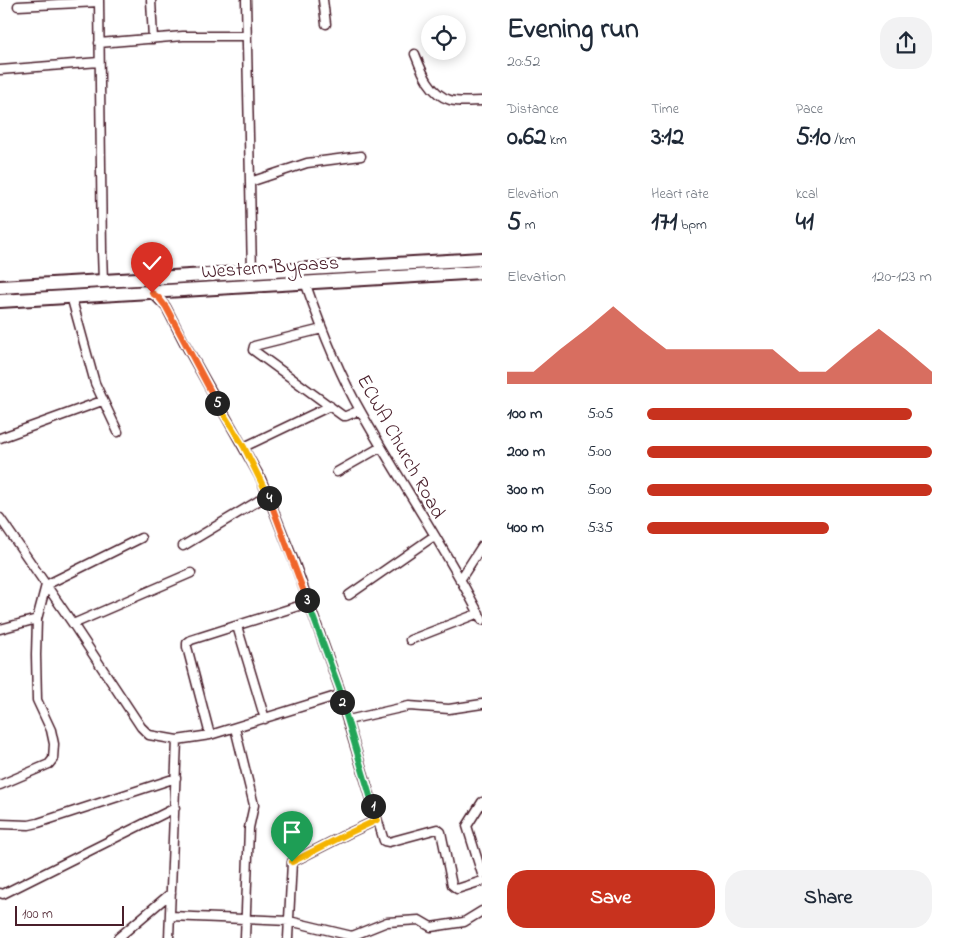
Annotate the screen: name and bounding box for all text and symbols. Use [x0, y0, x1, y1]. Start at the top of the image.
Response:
text: Evening run [507, 10, 639, 51]
map controls [421, 15, 466, 60]
button: locate [421, 15, 466, 60]
button: share [880, 17, 932, 69]
text: 20:52 [507, 50, 540, 74]
text: Distance [507, 99, 559, 120]
text: Time [651, 99, 679, 120]
text: Pace [796, 99, 823, 120]
text: 0.62 [507, 120, 546, 156]
text: 3:12 [651, 120, 684, 156]
text: 5:10 [796, 120, 831, 156]
text: km [546, 130, 567, 151]
text: /km [831, 130, 856, 151]
text: Elevation [507, 184, 558, 205]
text: Heart rate [651, 184, 709, 205]
text: kcal [796, 184, 818, 205]
text: 5 [507, 205, 521, 241]
text: 171 [651, 205, 678, 241]
text: 41 [796, 205, 814, 241]
text: m [521, 215, 536, 236]
text: bpm [678, 215, 707, 236]
pin [131, 242, 173, 293]
icon: check [138, 249, 166, 277]
street label: Western Bypass [200, 249, 340, 288]
text: Elevation [507, 265, 566, 289]
text: 120–123 m [871, 265, 932, 289]
street label: ECWA Church Road [348, 370, 451, 525]
pin: 5 [204, 390, 230, 416]
text: 5 [213, 393, 222, 414]
text: 100 m [507, 402, 542, 426]
text: 5:05 [587, 402, 614, 426]
text: 200 m [507, 440, 545, 464]
text: 5:00 [587, 440, 611, 464]
text: 300 m [507, 478, 544, 502]
text: 5:00 [587, 478, 611, 502]
pin: 4 [256, 486, 282, 510]
text: 4 [267, 488, 272, 509]
text: 400 m [507, 516, 544, 540]
text: 5:35 [587, 516, 613, 540]
pin: 3 [294, 588, 320, 612]
text: 3 [305, 590, 310, 611]
pin: 2 [330, 690, 354, 714]
text: 2 [339, 692, 346, 713]
pin: 1 [360, 794, 386, 818]
text: 1 [371, 796, 376, 817]
pin [271, 811, 313, 862]
icon: arrive [278, 818, 306, 846]
button: Save [507, 870, 715, 928]
button: Share [725, 870, 932, 928]
scale bar [15, 903, 124, 926]
text: 100 m [22, 904, 53, 925]

